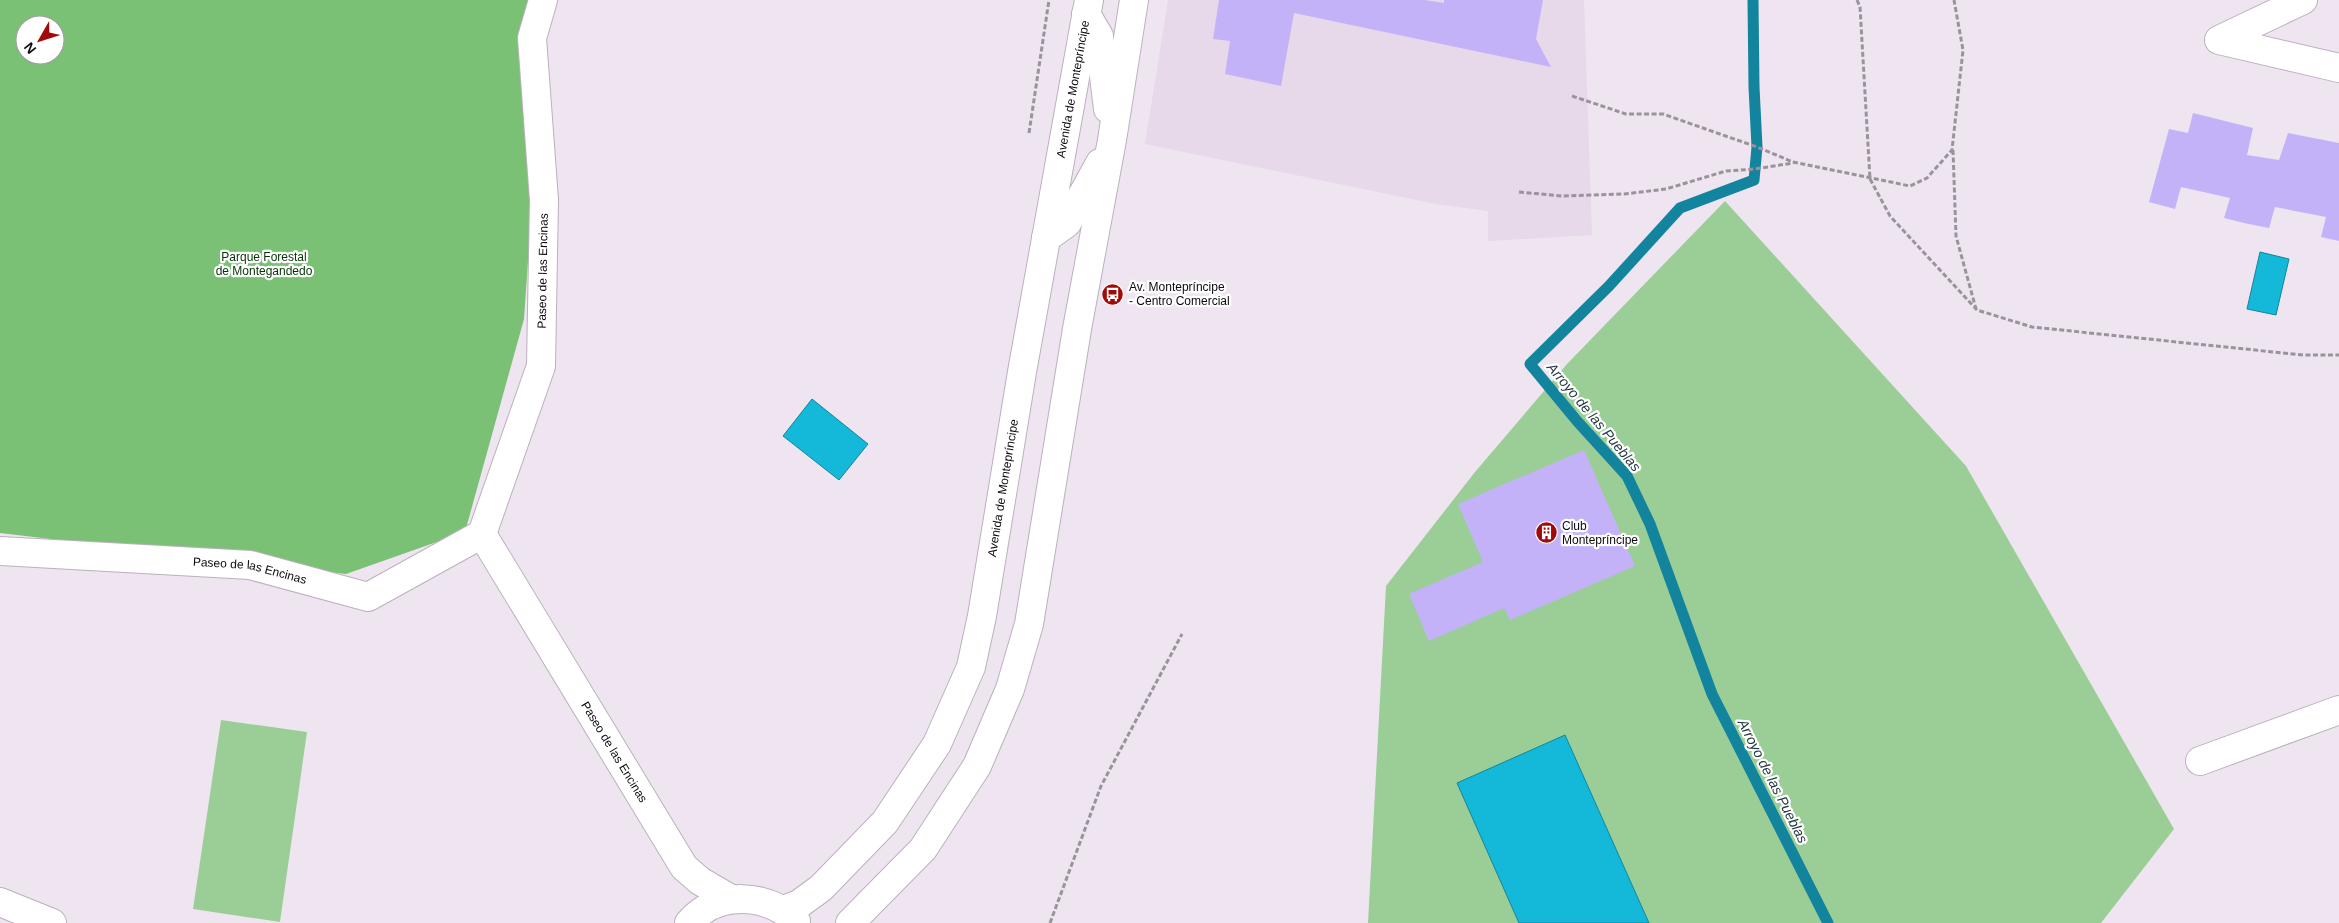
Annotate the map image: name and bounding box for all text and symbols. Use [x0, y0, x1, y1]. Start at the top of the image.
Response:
north arrow [15, 15, 65, 65]
street label: Avenida de Montepríncipe [1054, 19, 1092, 159]
text: N [20, 39, 39, 57]
street label: Paseo de las Encinas [535, 213, 551, 329]
park label: Parque Forestal de Montegandedo [216, 250, 313, 278]
place label: Av. Montepríncipe - Centro Comercial [1129, 280, 1230, 308]
bus stop icon: Av. Montepríncipe - Centro Comercial [1101, 282, 1125, 306]
water label: Arroyo de las Pueblas [1543, 359, 1644, 475]
street label: Avenida de Montepríncipe [985, 418, 1021, 558]
place label: Club Montepríncipe [1562, 519, 1638, 547]
building icon: Club Montepríncipe [1534, 521, 1558, 545]
street label: Paseo de las Encinas [193, 555, 308, 587]
street label: Paseo de las Encinas [578, 699, 650, 805]
water label: Arroyo de las Pueblas [1734, 715, 1811, 846]

